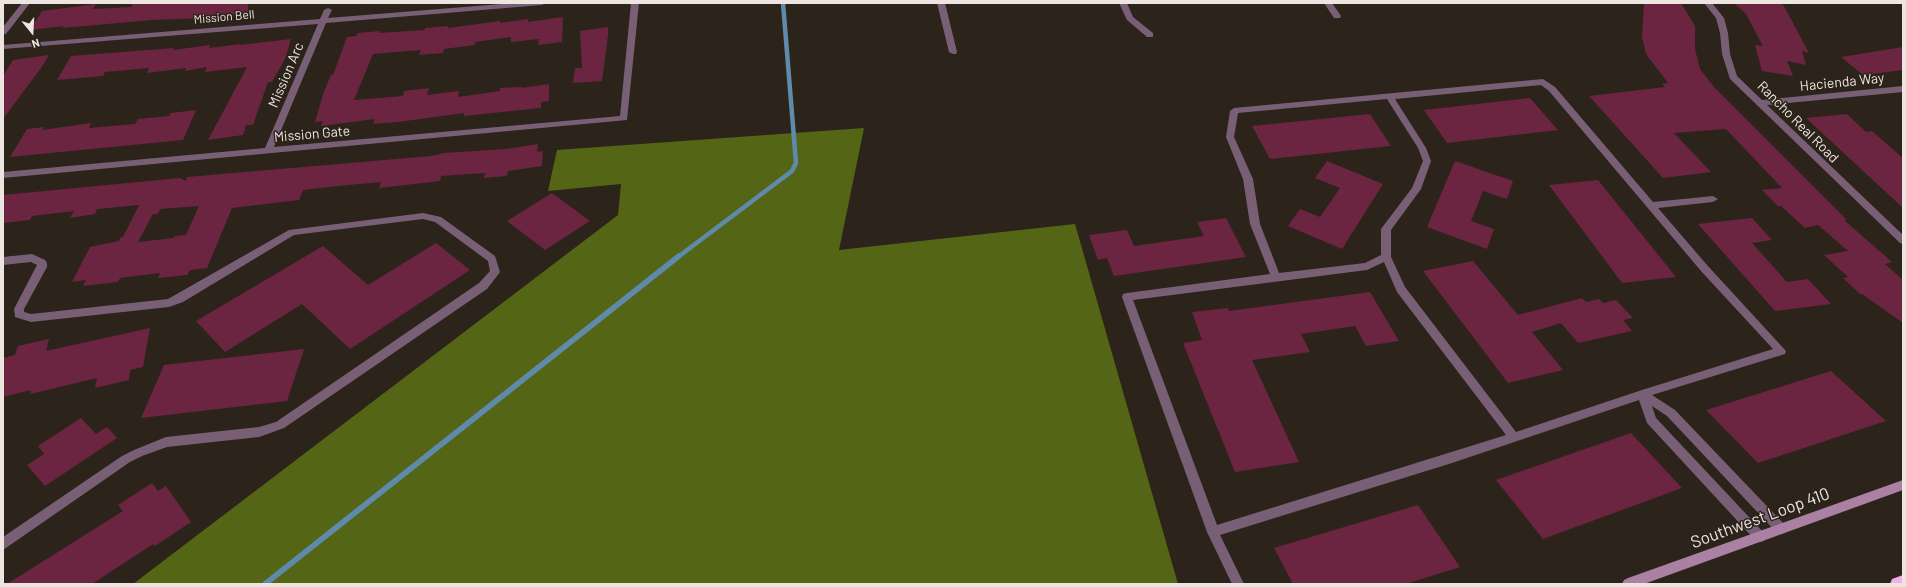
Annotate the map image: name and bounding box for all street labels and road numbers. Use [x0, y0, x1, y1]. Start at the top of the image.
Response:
street label: Mission Bell [193, 7, 255, 27]
street label: Mission Arc [265, 40, 307, 110]
street label: Hacienda Way [1799, 69, 1885, 95]
street label: Rancho Real Road [1754, 78, 1842, 166]
street label: Mission Gate [273, 122, 351, 146]
street label: Southwest Loop 410 [1688, 483, 1832, 553]

